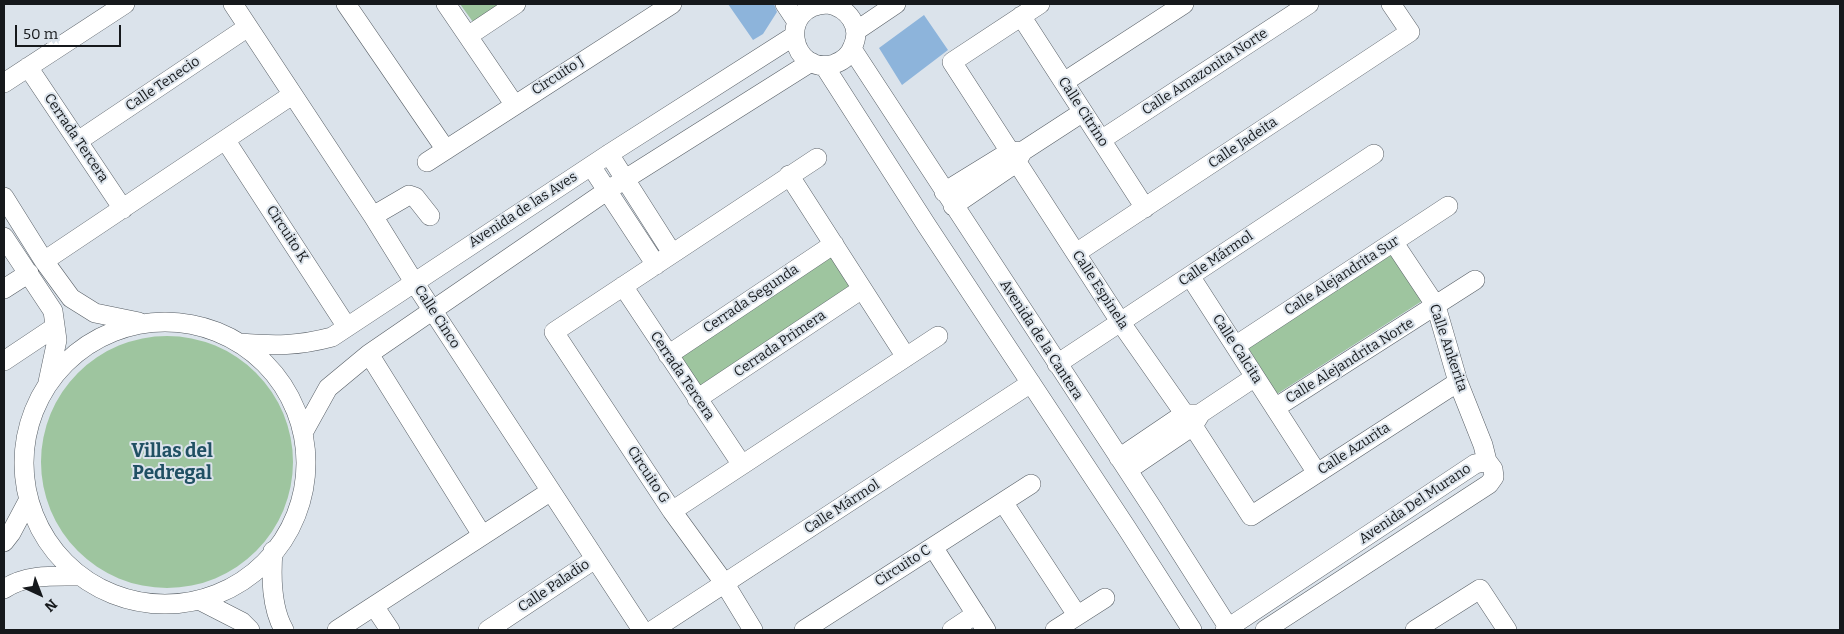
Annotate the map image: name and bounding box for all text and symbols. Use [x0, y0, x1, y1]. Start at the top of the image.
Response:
scale bar [18, 15, 124, 47]
text: 50 m [23, 25, 58, 43]
street label: Calle Amazonita Norte [1139, 25, 1271, 119]
street label: Calle Tenecio [123, 53, 203, 115]
street label: Circuito J [529, 53, 587, 99]
street label: Calle Citrino [1054, 74, 1112, 150]
street label: Cerrada Tercera [40, 90, 112, 186]
street label: Calle Jadeita [1205, 114, 1281, 172]
street label: Avenida de las Aves [466, 169, 580, 251]
street label: Circuito K [262, 203, 312, 265]
street label: Calle Mármol [1176, 228, 1256, 290]
street label: Calle Alejandrita Sur [1282, 233, 1402, 319]
street label: Calle Espinela [1068, 247, 1132, 333]
street label: Cerrada Segunda [700, 261, 802, 337]
street label: Avenida de la Cantera [996, 277, 1086, 403]
street label: Calle Cinco [410, 282, 464, 352]
street label: Calle Ankerita [1425, 302, 1471, 394]
street label: Cerrada Primera [731, 307, 829, 381]
street label: Calle Calcita [1208, 311, 1266, 387]
street label: Calle Alejandrita Norte [1283, 315, 1417, 407]
street label: Cerrada Tercera [646, 328, 718, 424]
street label: Calle Azurita [1315, 419, 1393, 479]
district label: Villas del Pedregal [131, 441, 213, 485]
street label: Circuito G [623, 443, 673, 507]
street label: Avenida Del Murano [1356, 460, 1474, 548]
street label: Calle Mármol [801, 476, 883, 538]
street label: Circuito C [872, 542, 934, 590]
street label: Calle Paladio [515, 556, 593, 616]
north arrow [15, 569, 65, 619]
text: N [41, 595, 60, 615]

